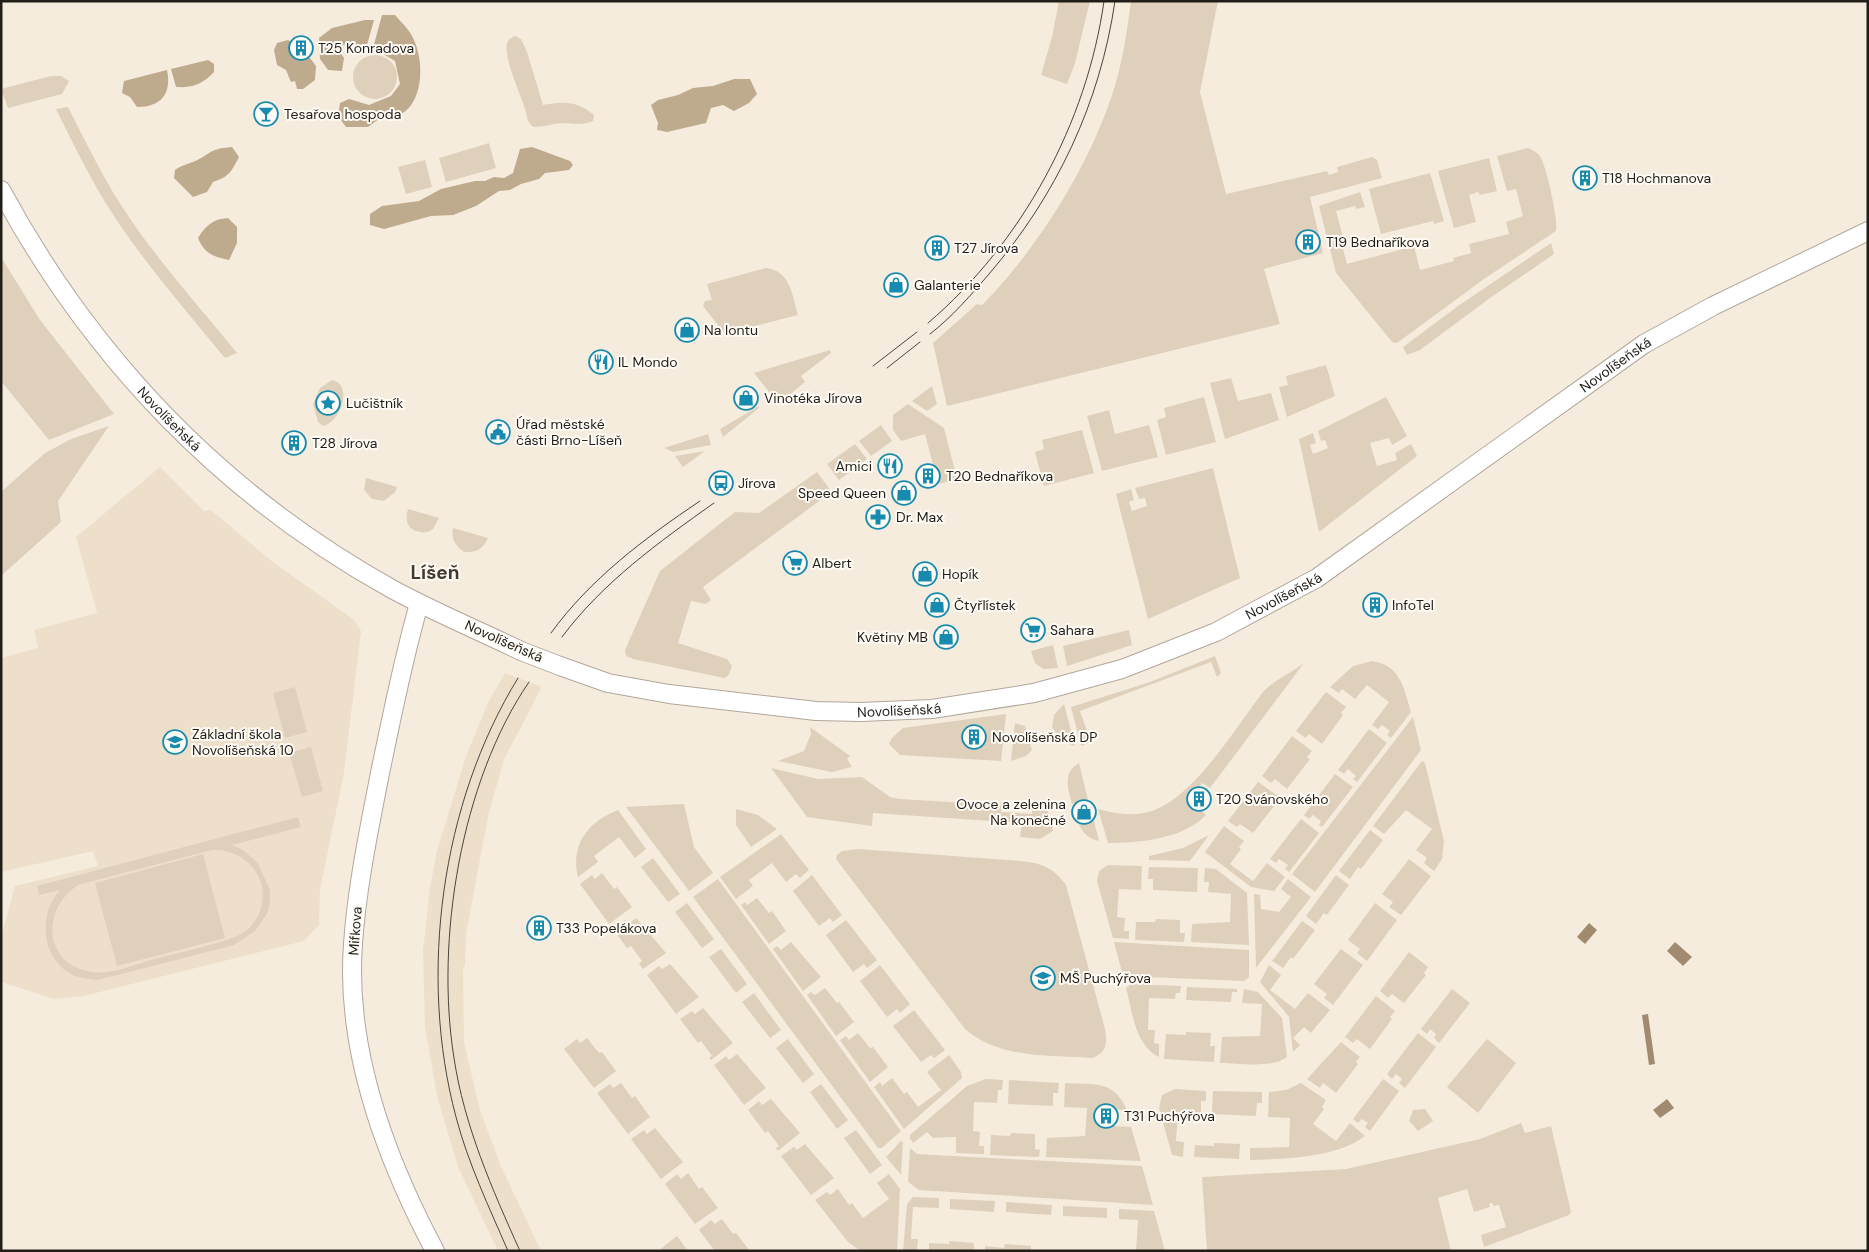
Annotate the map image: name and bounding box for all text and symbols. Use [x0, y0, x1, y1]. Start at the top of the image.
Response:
building icon: T25 Konradova [288, 35, 314, 61]
place label: T25 Konradova [318, 39, 414, 57]
bar icon: Tesařova hospoda [253, 101, 279, 127]
place label: Tesařova hospoda [284, 105, 401, 123]
building icon: T18 Hochmanova [1572, 165, 1598, 191]
place label: T18 Hochmanova [1602, 169, 1711, 187]
building icon: T19 Bednaříkova [1295, 229, 1321, 255]
place label: T19 Bednaříkova [1326, 233, 1429, 251]
building icon: T27 Jírova [924, 235, 950, 261]
place label: T27 Jírova [954, 239, 1018, 257]
shop icon: Galanterie [883, 272, 909, 298]
place label: Galanterie [914, 276, 981, 294]
shop icon: Na lontu [674, 317, 700, 343]
place label: Na lontu [704, 321, 758, 339]
street label: Novolíšeňská [1576, 333, 1654, 396]
restaurant icon: IL Mondo [588, 349, 614, 375]
place label: IL Mondo [618, 353, 678, 371]
street label: Novolíšeňská [133, 383, 205, 455]
shop icon: Vinotéka Jírova [733, 385, 759, 411]
place label: Vinotéka Jírova [764, 389, 862, 407]
place icon: Lučištník [315, 390, 341, 416]
place label: Lučištník [346, 394, 403, 412]
place label: Úřad městské části Brno-Líšeň [516, 415, 622, 449]
public building icon: Úřad městské části Brno-Líšeň [485, 419, 511, 445]
building icon: T28 Jírova [281, 430, 307, 456]
place label: T28 Jírova [312, 434, 377, 452]
restaurant icon: Amici [877, 453, 903, 479]
place label: Amici [836, 457, 872, 475]
building icon: T20 Bednaříkova [915, 463, 941, 489]
place label: T20 Bednaříkova [946, 467, 1053, 485]
bus stop icon: Jírova [708, 470, 734, 496]
place label: Jírova [738, 474, 776, 492]
shop icon: Speed Queen [891, 480, 917, 506]
place label: Speed Queen [798, 484, 886, 502]
pharmacy icon: Dr. Max [865, 504, 891, 530]
place label: Dr. Max [896, 508, 943, 526]
supermarket icon: Albert [782, 550, 808, 576]
place label: Albert [812, 554, 852, 572]
district label: Líšeň [411, 560, 459, 585]
shop icon: Hopík [912, 561, 938, 587]
place label: Hopík [942, 565, 979, 583]
street label: Novolíšeňská [1242, 568, 1325, 624]
shop icon: Čtyřlístek [924, 592, 950, 618]
building icon: InfoTel [1362, 592, 1388, 618]
place label: Čtyřlístek [954, 596, 1016, 614]
place label: InfoTel [1392, 596, 1434, 614]
street label: Novolíšeňská [462, 616, 546, 666]
supermarket icon: Sahara [1020, 617, 1046, 643]
place label: Sahara [1050, 621, 1094, 639]
shop icon: Květiny MB [933, 624, 959, 650]
place label: Květiny MB [857, 628, 928, 646]
street label: Novolíšeňská [857, 699, 942, 721]
building icon: Novolíšeňská DP [961, 724, 987, 750]
place label: Základní škola Novolíšeňská 10 [192, 725, 294, 759]
place label: Novolíšeňská DP [992, 728, 1097, 746]
school or university icon: Základní škola Novolíšeňská 10 [162, 729, 188, 755]
building icon: T20 Svánovského [1186, 786, 1212, 812]
place label: T20 Svánovského [1216, 790, 1328, 808]
place label: Ovoce a zelenina Na konečné [956, 795, 1066, 829]
shop icon: Ovoce a zelenina Na konečné [1071, 799, 1097, 825]
street label: Mifkova [344, 906, 366, 956]
building icon: T33 Popelákova [526, 915, 552, 941]
place label: T33 Popelákova [556, 919, 656, 937]
school or university icon: MŠ Puchýřova [1030, 965, 1056, 991]
place label: MŠ Puchýřova [1060, 969, 1151, 987]
building icon: T31 Puchýřova [1093, 1103, 1119, 1129]
place label: T31 Puchýřova [1124, 1107, 1215, 1125]

